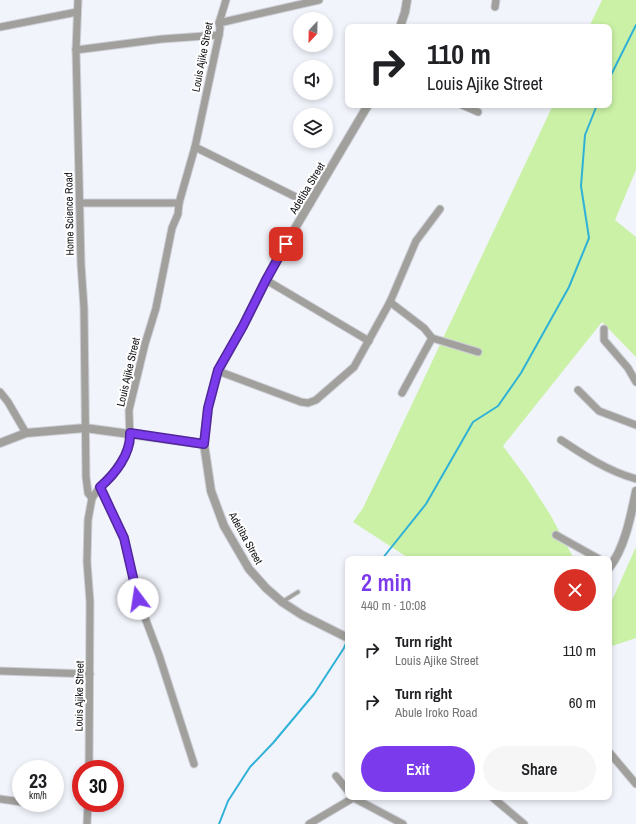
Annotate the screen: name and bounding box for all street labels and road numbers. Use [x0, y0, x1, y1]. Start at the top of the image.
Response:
street label: Louis Ajike Street [188, 20, 216, 93]
street label: Adetiba Street [286, 159, 328, 217]
street label: Home Science Road [61, 172, 77, 256]
street label: Louis Ajike Street [113, 336, 143, 408]
street label: Adetiba Street [225, 509, 266, 567]
street label: Louis Ajike Street [71, 660, 87, 731]

